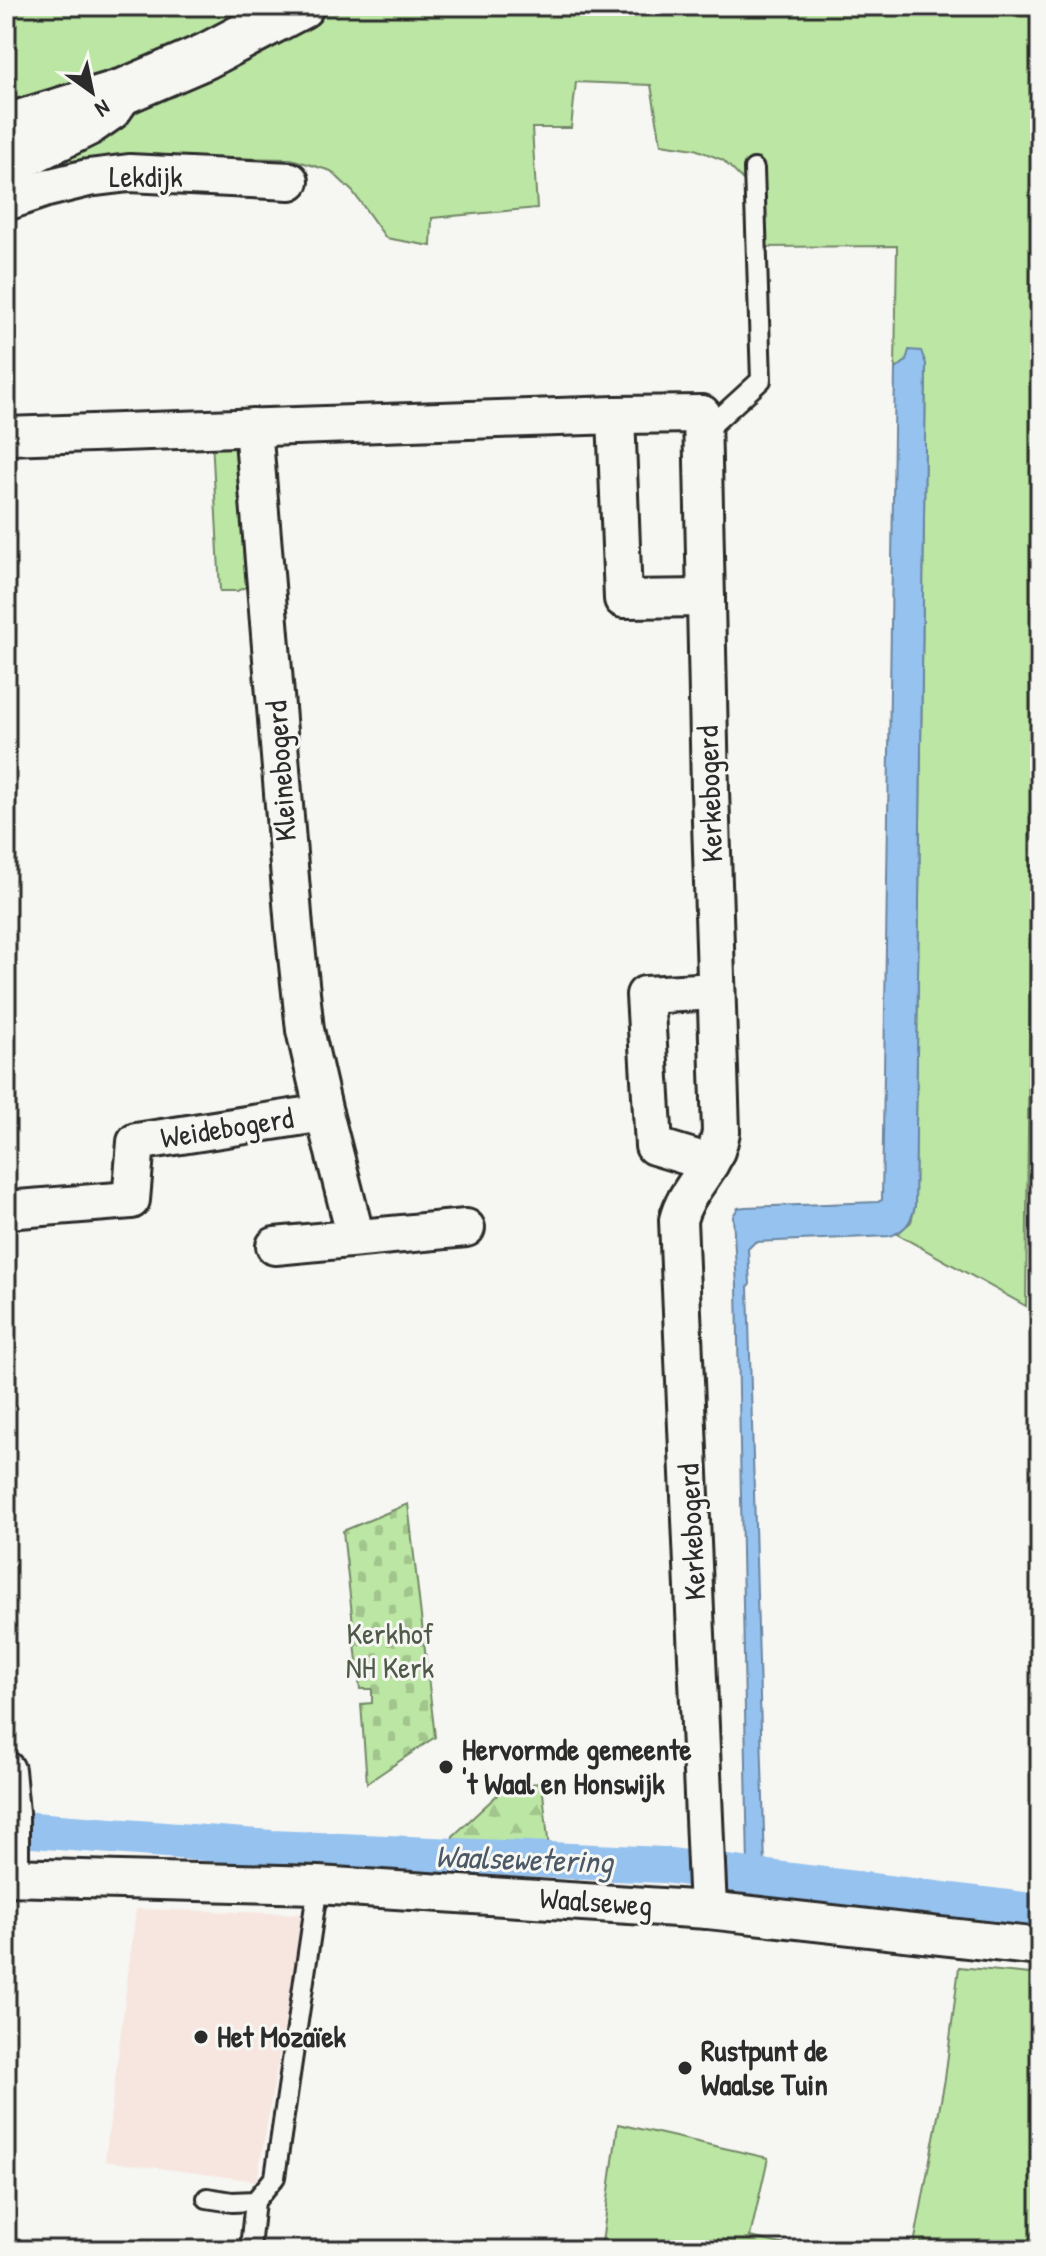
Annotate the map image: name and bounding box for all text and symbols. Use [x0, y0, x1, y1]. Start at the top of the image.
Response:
north arrow [52, 52, 132, 132]
text: N [90, 93, 116, 125]
street label: Lekdijk [109, 156, 183, 196]
street label: Kleinebogerd [255, 699, 305, 843]
street label: Kerkebogerd [687, 725, 731, 863]
street label: Weidebogerd [158, 1097, 296, 1157]
street label: Kerkebogerd [667, 1463, 715, 1601]
park label: Kerkhof NH Kerk [346, 1613, 434, 1687]
place label: Hervormde gemeente 't Waal en Honswijk [462, 1729, 692, 1803]
marker: Hervormde gemeente 't Waal en Honswijk [437, 1758, 455, 1776]
water label: Waalsewetering [434, 1834, 615, 1883]
street label: Waalseweg [538, 1877, 654, 1925]
place label: Het Mozaïek [217, 2016, 346, 2056]
marker: Het Mozaïek [192, 2028, 210, 2046]
place label: Rustpunt de Waalse Tuin [701, 2030, 828, 2104]
marker: Rustpunt de Waalse Tuin [676, 2059, 694, 2077]

